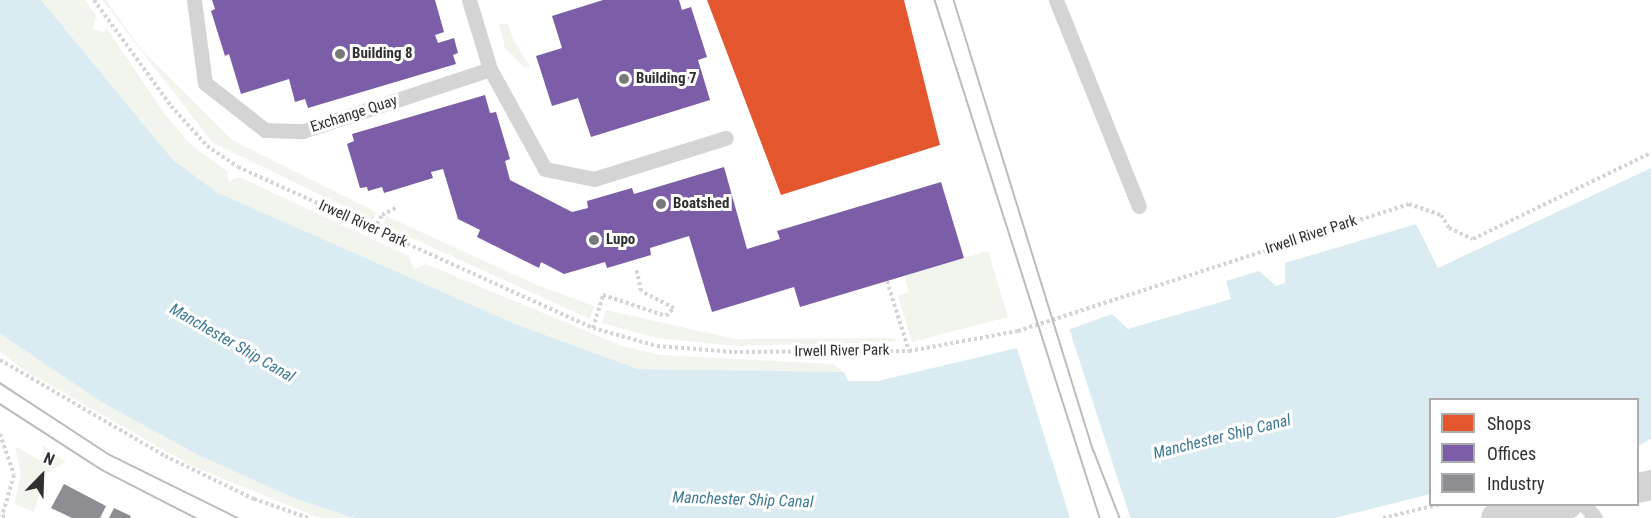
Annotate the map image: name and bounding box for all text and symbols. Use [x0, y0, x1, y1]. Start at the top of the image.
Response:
place label: Building 8 [352, 45, 413, 63]
marker: Building 8 [333, 47, 347, 61]
place label: Building 7 [636, 70, 697, 88]
marker: Building 7 [617, 72, 631, 86]
street label: Exchange Quay [308, 92, 400, 136]
place label: Boatshed [673, 195, 729, 213]
street label: Irwell River Park [316, 196, 410, 252]
marker: Boatshed [654, 197, 668, 211]
street label: Irwell River Park [1263, 212, 1359, 258]
place label: Lupo [606, 231, 635, 249]
marker: Lupo [587, 233, 601, 247]
water label: Manchester Ship Canal [166, 299, 298, 387]
street label: Irwell River Park [794, 341, 890, 361]
legend [1429, 398, 1639, 506]
water label: Manchester Ship Canal [1151, 411, 1293, 463]
text: Shops [1487, 413, 1531, 434]
text: Offices [1487, 443, 1536, 464]
north arrow [12, 446, 72, 506]
text: N [41, 448, 57, 470]
text: Industry [1487, 473, 1545, 494]
water label: Manchester Ship Canal [672, 488, 814, 512]

